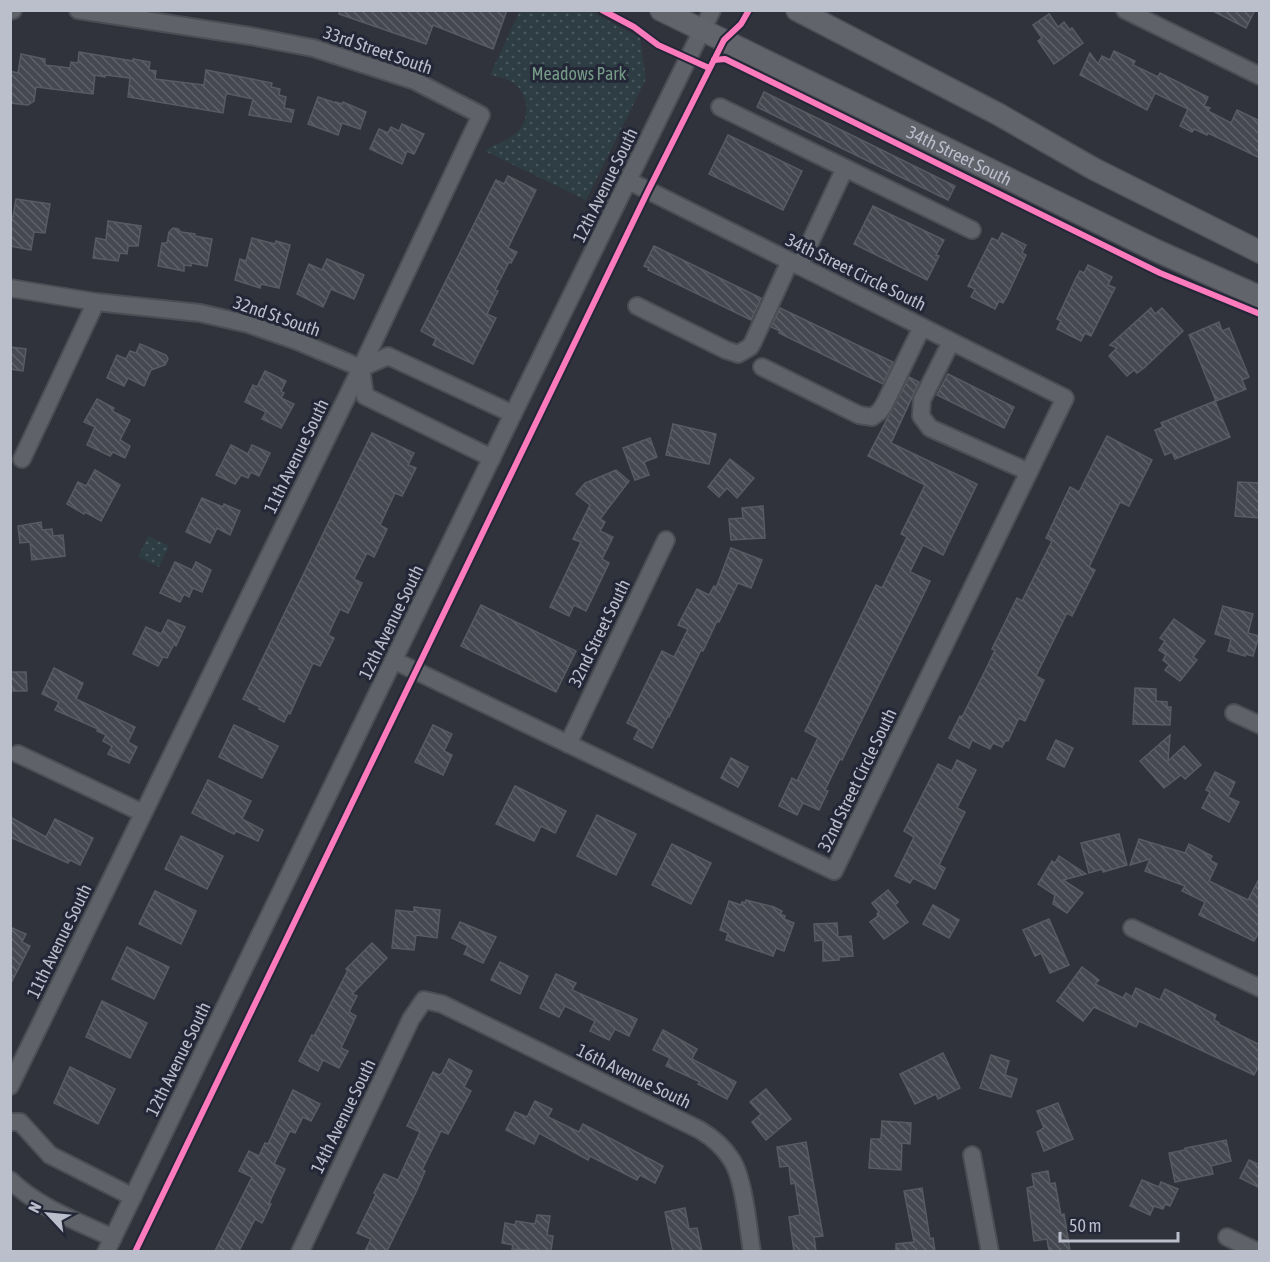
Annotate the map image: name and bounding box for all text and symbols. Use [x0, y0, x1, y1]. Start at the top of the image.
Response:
street label: 33rd Street South [321, 22, 435, 78]
park label: Meadows Park [531, 63, 627, 84]
street label: 34th Street South [904, 121, 1015, 189]
street label: 12th Avenue South [568, 125, 642, 245]
street label: 34th Street Circle South [782, 229, 930, 315]
street label: 32nd St South [231, 291, 323, 341]
street label: 11th Avenue South [259, 396, 333, 516]
street label: 12th Avenue South [354, 562, 428, 682]
street label: 32nd Street South [564, 576, 634, 690]
street label: 32nd Street Circle South [813, 705, 901, 855]
street label: 11th Avenue South [22, 881, 96, 1001]
street label: 12th Avenue South [141, 999, 215, 1119]
street label: 16th Avenue South [574, 1039, 694, 1113]
street label: 14th Avenue South [306, 1056, 380, 1176]
north arrow [18, 1184, 78, 1244]
text: N [24, 1199, 45, 1216]
scale bar [1060, 1205, 1178, 1243]
text: 50 m [1069, 1215, 1101, 1236]

